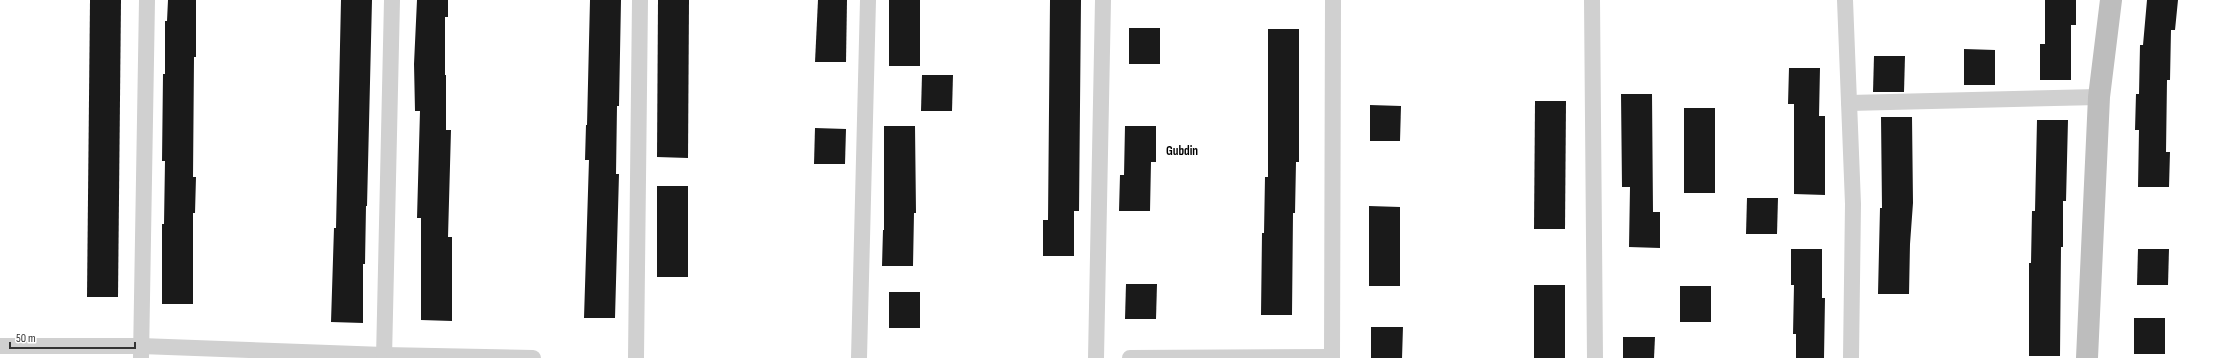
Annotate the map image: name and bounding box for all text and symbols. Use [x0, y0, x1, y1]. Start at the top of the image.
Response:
district label: Gubdin [1166, 143, 1198, 159]
scale bar [10, 324, 135, 350]
text: 50 m [16, 331, 36, 346]

